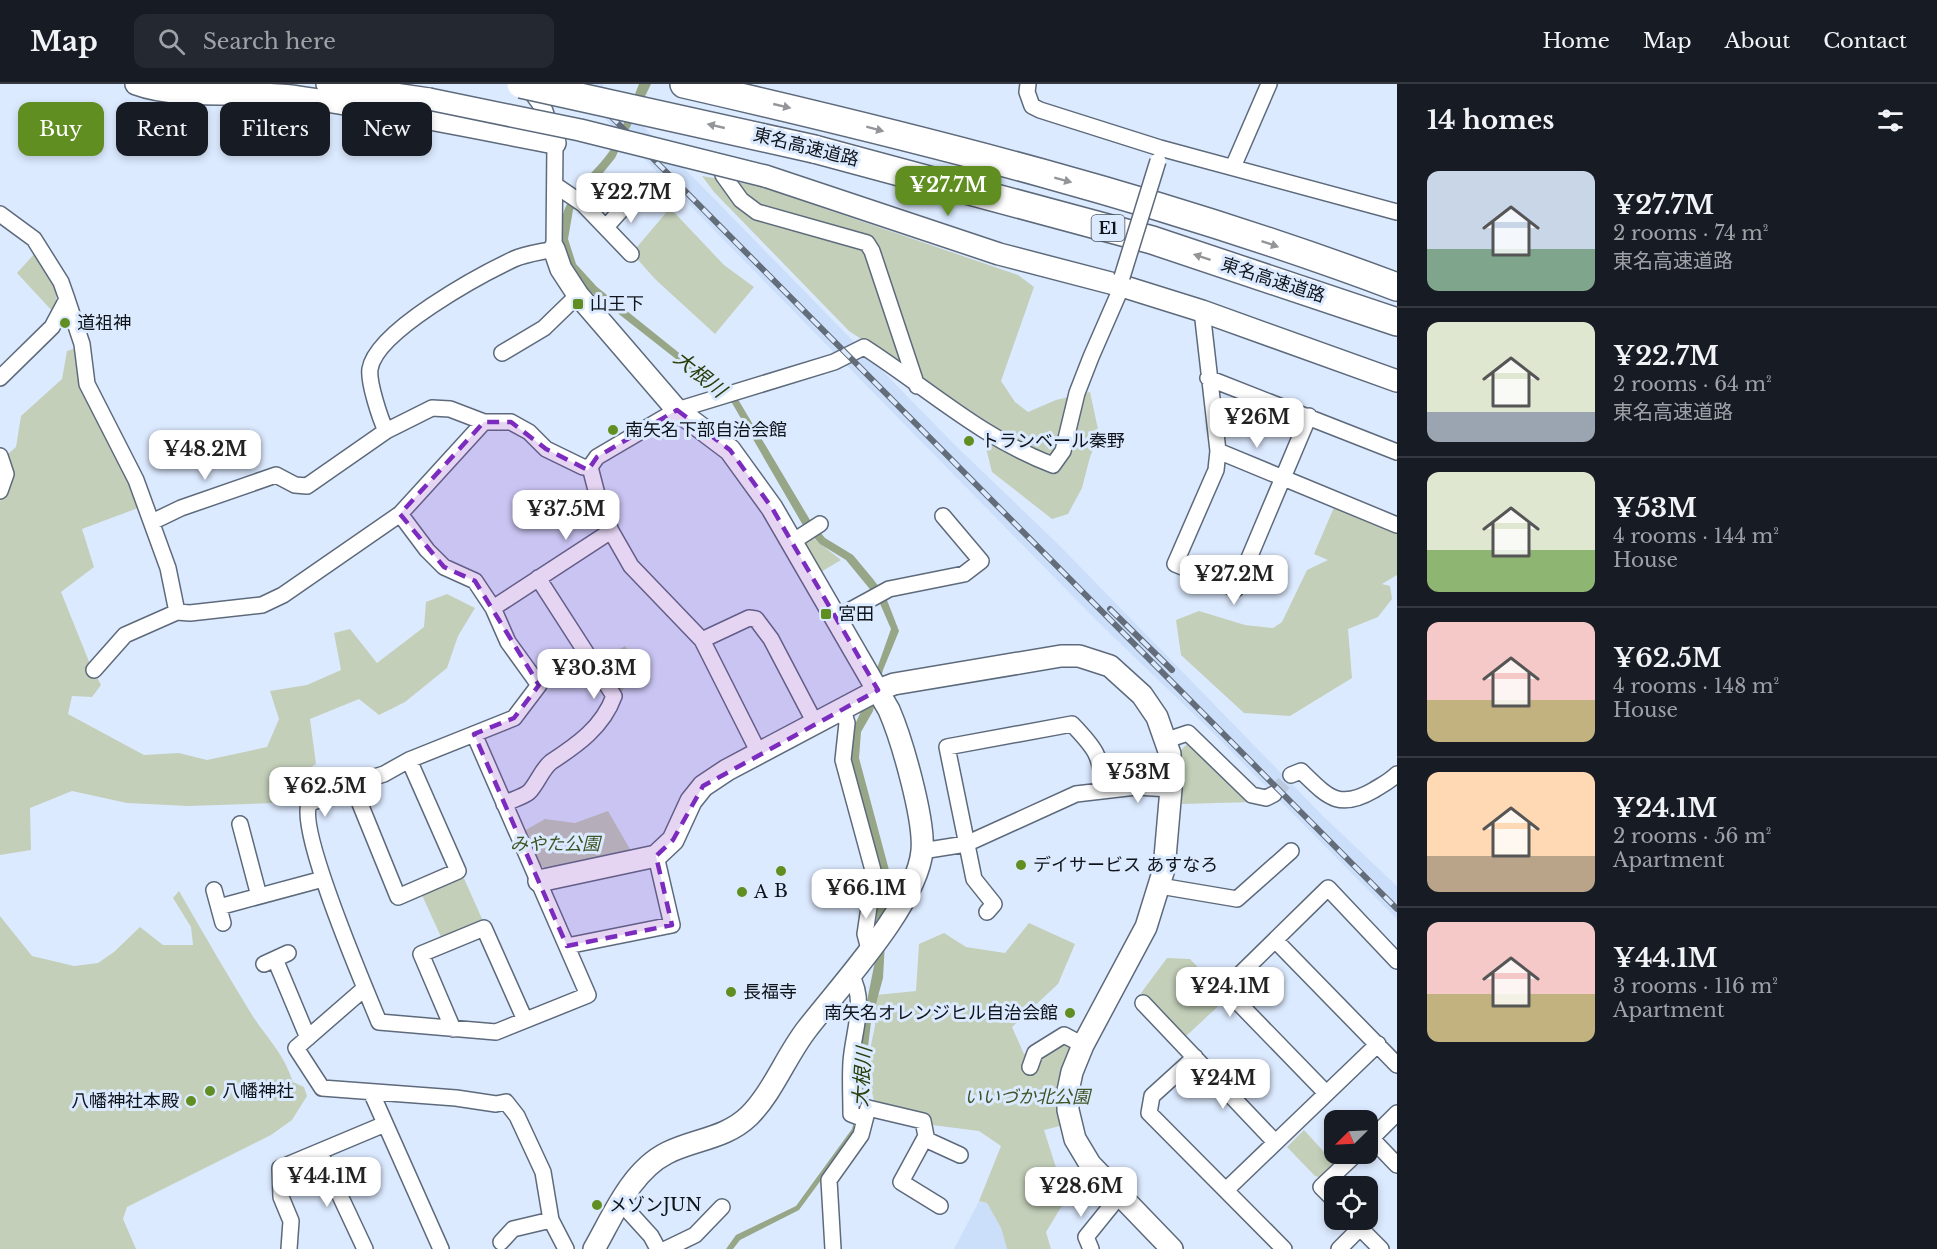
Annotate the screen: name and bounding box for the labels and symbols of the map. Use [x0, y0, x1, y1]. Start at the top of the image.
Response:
one-way arrow [772, 102, 791, 111]
one-way arrow [707, 120, 725, 130]
street label: 東名高速道路 [751, 123, 861, 171]
one-way arrow [866, 125, 884, 135]
pin: ¥27.7M [899, 166, 997, 217]
pin: ¥22.7M [582, 173, 680, 224]
one-way arrow [1055, 176, 1073, 185]
road number: E1 [1092, 215, 1124, 241]
one-way arrow [1261, 239, 1279, 249]
one-way arrow [1193, 251, 1211, 261]
street label: 東名高速道路 [1218, 253, 1328, 307]
place label: 山王下 [590, 293, 644, 315]
marker: 山王下 [571, 297, 585, 311]
place label: 道祖神 [77, 312, 131, 334]
marker: 道祖神 [58, 316, 72, 330]
water label: 大根川 [669, 346, 732, 403]
pin: ¥26M [1221, 398, 1293, 449]
place label: 南矢名下部自治会館 [625, 419, 787, 441]
marker: 南矢名下部自治会館 [606, 423, 620, 437]
pin: ¥48.2M [156, 430, 254, 481]
place label: トランベール秦野 [981, 430, 1125, 452]
marker: トランベール秦野 [962, 434, 976, 448]
pin: ¥37.5M [517, 490, 615, 541]
pin: ¥27.2M [1185, 555, 1283, 606]
place label: 宮田 [838, 603, 874, 625]
marker: 宮田 [819, 607, 833, 621]
pin: ¥30.3M [545, 649, 643, 700]
pin: ¥53M [1102, 753, 1174, 804]
pin: ¥62.5M [276, 767, 374, 818]
park label: みやた公園 [510, 833, 603, 855]
place label: デイサービス あすなろ [1033, 854, 1218, 876]
marker: デイサービス あすなろ [1014, 858, 1028, 872]
marker: B [774, 864, 788, 878]
pin: ¥66.1M [817, 869, 915, 920]
place label: B [774, 880, 788, 902]
place label: A [753, 881, 769, 903]
marker: A [735, 885, 749, 899]
pin: ¥24.1M [1181, 967, 1279, 1018]
place label: 長福寺 [743, 981, 797, 1003]
marker: 長福寺 [724, 985, 738, 999]
place label: 南矢名オレンジヒル自治会館 [824, 1002, 1058, 1024]
marker: 南矢名オレンジヒル自治会館 [1063, 1006, 1077, 1020]
water label: 大根川 [848, 1044, 876, 1108]
pin: ¥24M [1187, 1059, 1259, 1110]
place label: 八幡神社 [222, 1080, 294, 1102]
marker: 八幡神社 [203, 1084, 217, 1098]
park label: いいづか北公園 [964, 1086, 1093, 1108]
place label: 八幡神社本殿 [71, 1090, 179, 1112]
marker: 八幡神社本殿 [184, 1094, 198, 1108]
north arrow [1324, 1110, 1378, 1164]
pin: ¥44.1M [278, 1157, 376, 1208]
pin: ¥28.6M [1032, 1167, 1130, 1218]
place label: メゾンJUN [609, 1194, 702, 1216]
marker: メゾンJUN [590, 1198, 604, 1212]

